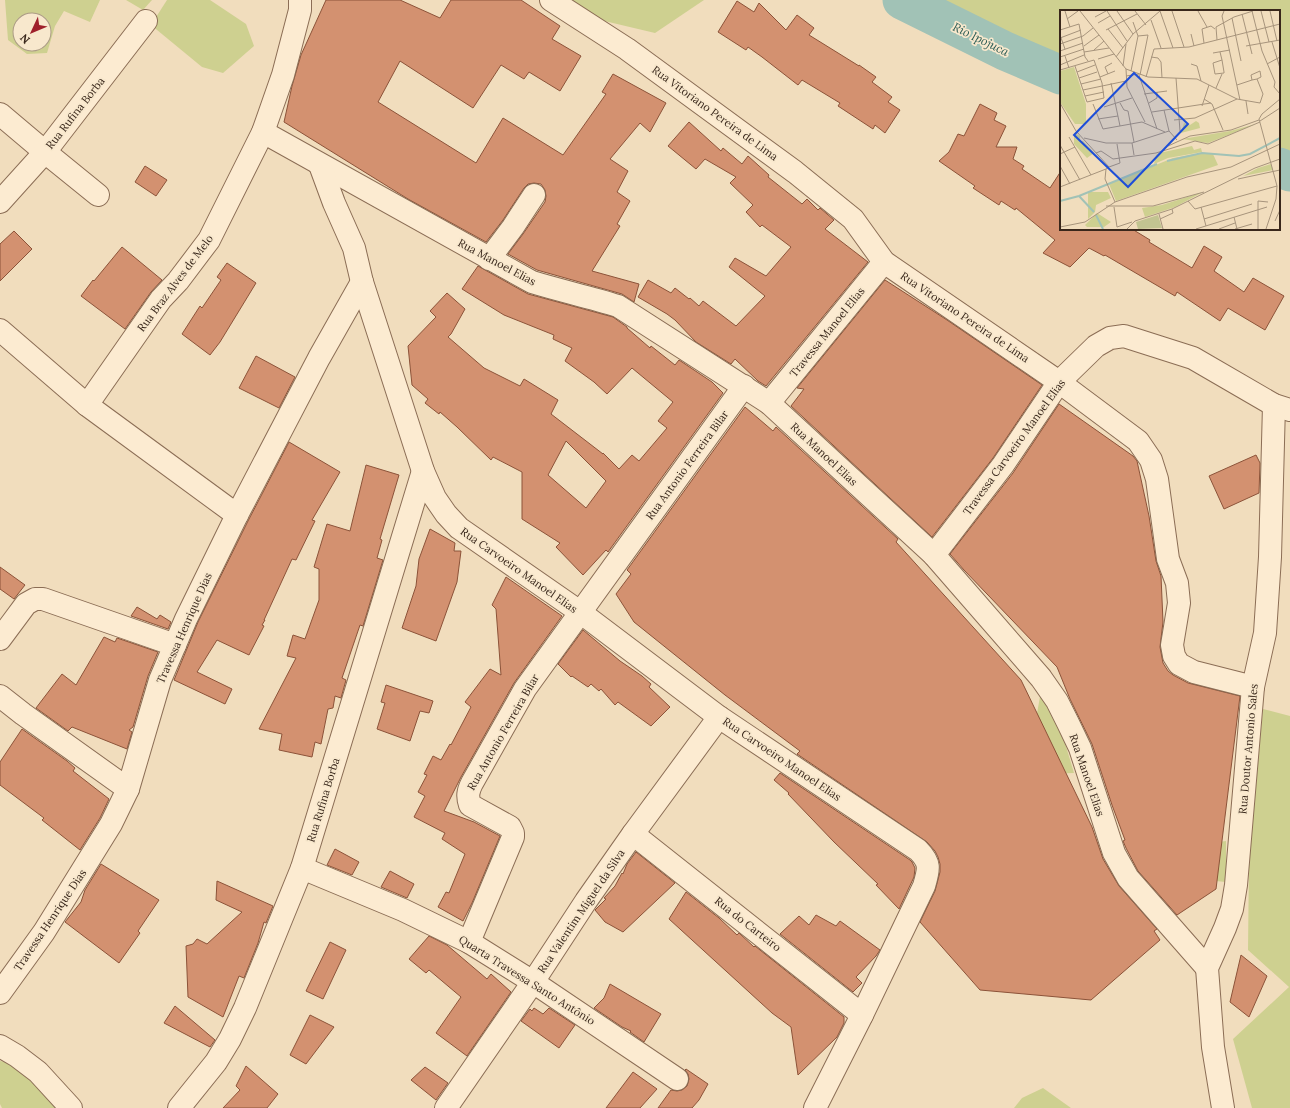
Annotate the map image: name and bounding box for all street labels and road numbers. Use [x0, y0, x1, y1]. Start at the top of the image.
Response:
street label: Rua Vitoriano Pereira de Lima [649, 63, 781, 164]
street label: Rua Rufina Borba [42, 74, 108, 152]
street label: Rua Braz Alves de Melo [134, 232, 216, 334]
street label: Rua Manoel Elias [456, 236, 538, 288]
street label: Rua Vitoriano Pereira de Lima [898, 269, 1032, 366]
street label: Travessa Manoel Elias [786, 284, 868, 380]
street label: Travessa Carvoeiro Manoel Elias [960, 376, 1068, 518]
street label: Rua Antonio Ferreira Bilar [642, 407, 732, 523]
street label: Rua Manoel Elias [788, 419, 860, 489]
street label: Rua Carvoeiro Manoel Elias [458, 524, 580, 616]
street label: Travessa Henrique Dias [153, 570, 215, 686]
street label: Rua Antonio Ferreira Bilar [464, 671, 542, 793]
street label: Rua Doutor Antonio Sales [1235, 683, 1261, 815]
street label: Rua Carvoeiro Manoel Elias [720, 714, 844, 804]
street label: Rua Manoel Elias [1066, 732, 1108, 818]
street label: Rua Rufina Borba [303, 756, 343, 844]
street label: Rua Valentim Miguel da Silva [534, 846, 628, 976]
street label: Travessa Henrique Dias [11, 866, 89, 974]
street label: Rua do Carteiro [712, 894, 784, 954]
street label: Quarta Travessa Santo Antônio [456, 932, 598, 1028]

